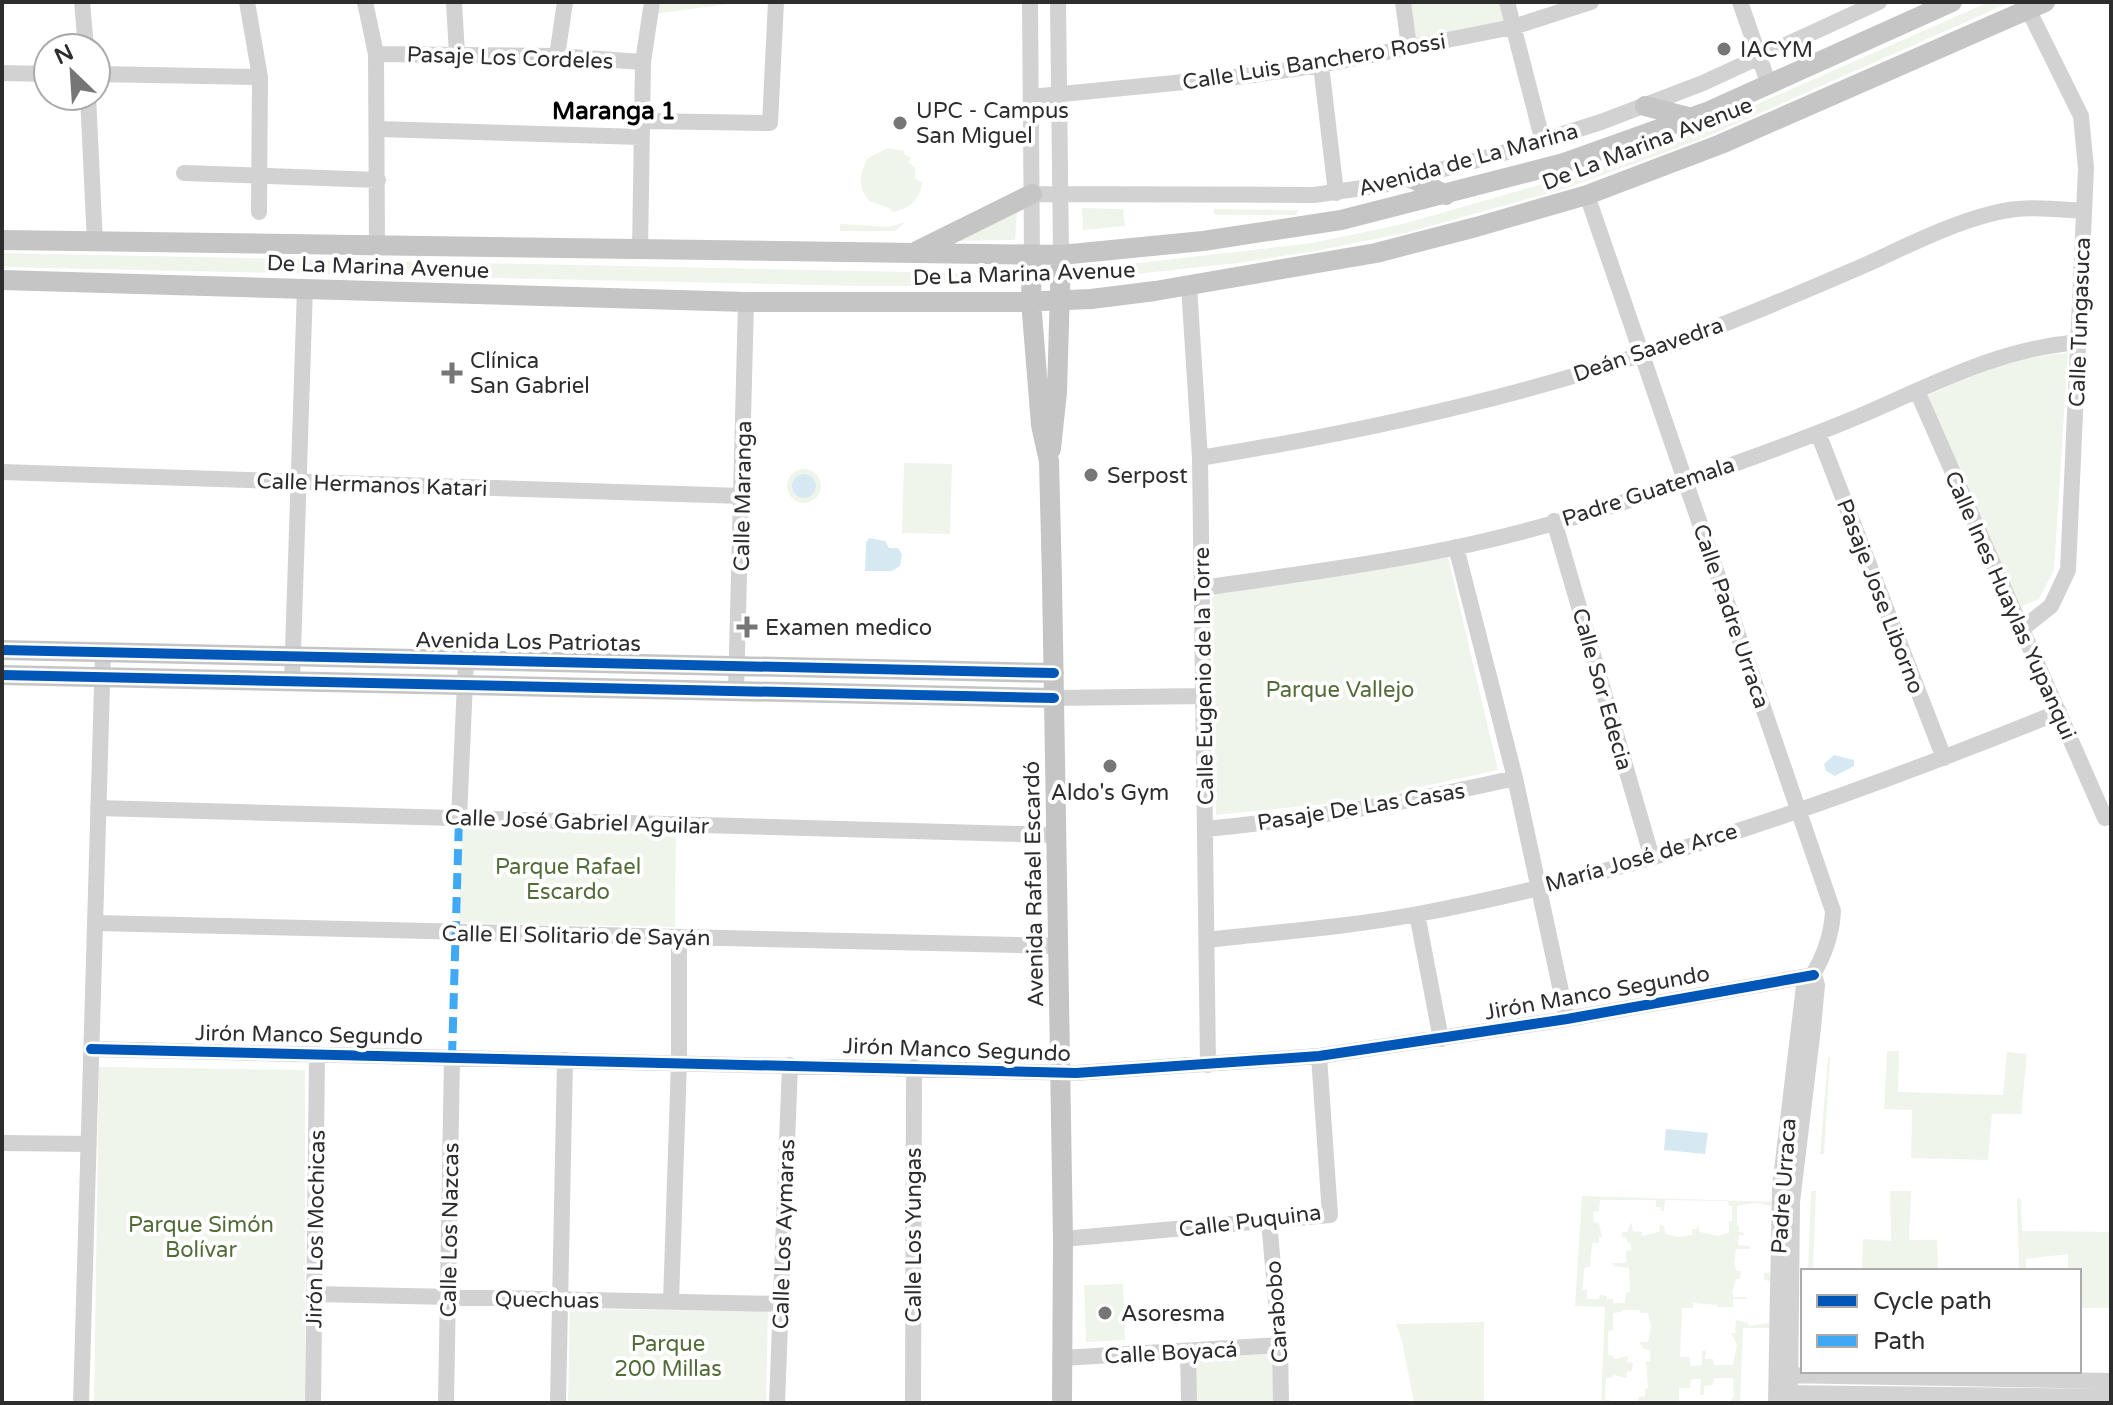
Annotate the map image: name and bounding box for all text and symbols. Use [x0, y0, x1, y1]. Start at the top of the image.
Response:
street label: Calle Luis Banchero Rossi [1181, 28, 1448, 96]
north arrow [32, 32, 112, 112]
place label: IACYM [1740, 37, 1813, 63]
text: N [50, 39, 77, 70]
marker: IACYM [1715, 40, 1733, 58]
street label: Pasaje Los Cordeles [406, 41, 614, 75]
street label: De La Marina Avenue [1539, 92, 1756, 196]
district label: Maranga 1 [552, 97, 676, 126]
place label: UPC - Campus San Miguel [916, 98, 1069, 149]
marker: UPC - Campus San Miguel [891, 114, 909, 132]
street label: Avenida de La Marina [1355, 118, 1581, 202]
street label: Calle Tungasuca [2064, 237, 2096, 407]
street label: De La Marina Avenue [266, 250, 490, 284]
street label: De La Marina Avenue [912, 257, 1136, 291]
street label: Deán Saavedra [1570, 312, 1727, 388]
place label: Clínica San Gabriel [470, 348, 590, 399]
marker: Clínica San Gabriel [441, 362, 463, 384]
street label: Calle Maranga [729, 420, 757, 572]
street label: Padre Guatemala [1559, 452, 1738, 532]
place label: Serpost [1107, 463, 1188, 489]
marker: Serpost [1082, 466, 1100, 484]
street label: Calle Ines Huaylas Yupanqui [1939, 467, 2081, 744]
street label: Calle Hermanos Katari [256, 468, 488, 502]
street label: Pasaje Jose Liborno [1831, 495, 1929, 697]
street label: Calle Padre Urraca [1687, 521, 1775, 712]
street label: Calle Eugenio de la Torre [1189, 547, 1219, 805]
street label: Calle Sor Edecia [1566, 605, 1638, 773]
place label: Examen medico [765, 615, 932, 641]
marker: Examen medico [736, 616, 758, 638]
street label: Avenida Los Patriotas [415, 627, 641, 657]
park label: Parque Vallejo [1266, 677, 1414, 703]
marker: Aldo's Gym [1101, 757, 1119, 775]
street label: Avenida Rafael Escardó [1019, 761, 1049, 1007]
street label: Pasaje De Las Casas [1255, 778, 1467, 836]
place label: Aldo's Gym [1051, 780, 1169, 806]
street label: Calle José Gabriel Aguilar [444, 804, 710, 840]
street label: María José de Arce [1542, 818, 1740, 898]
park label: Parque Rafael Escardo [495, 854, 641, 905]
street label: Calle El Solitario de Sayán [441, 921, 711, 951]
street label: Jirón Manco Segundo [1483, 960, 1712, 1026]
street label: Jirón Manco Segundo [195, 1020, 423, 1050]
street label: Jirón Manco Segundo [843, 1033, 1071, 1067]
street label: Padre Urraca [1766, 1117, 1802, 1255]
street label: Jirón Los Mochicas [301, 1130, 331, 1328]
street label: Calle Los Aymaras [768, 1138, 800, 1330]
street label: Calle Los Nazcas [435, 1142, 465, 1318]
street label: Calle Los Yungas [901, 1147, 927, 1323]
street label: Calle Puquina [1177, 1199, 1323, 1243]
park label: Parque Simón Bolívar [128, 1212, 274, 1263]
street label: Carabobo [1260, 1260, 1294, 1364]
legend [1801, 1269, 2081, 1373]
street label: Quechuas [494, 1286, 600, 1314]
text: Cycle path [1873, 1287, 1992, 1316]
place label: Asoresma [1121, 1301, 1225, 1327]
marker: Asoresma [1096, 1304, 1114, 1322]
text: Path [1873, 1327, 1926, 1356]
park label: Parque 200 Millas [614, 1331, 722, 1382]
street label: Calle Boyacá [1104, 1337, 1238, 1369]

